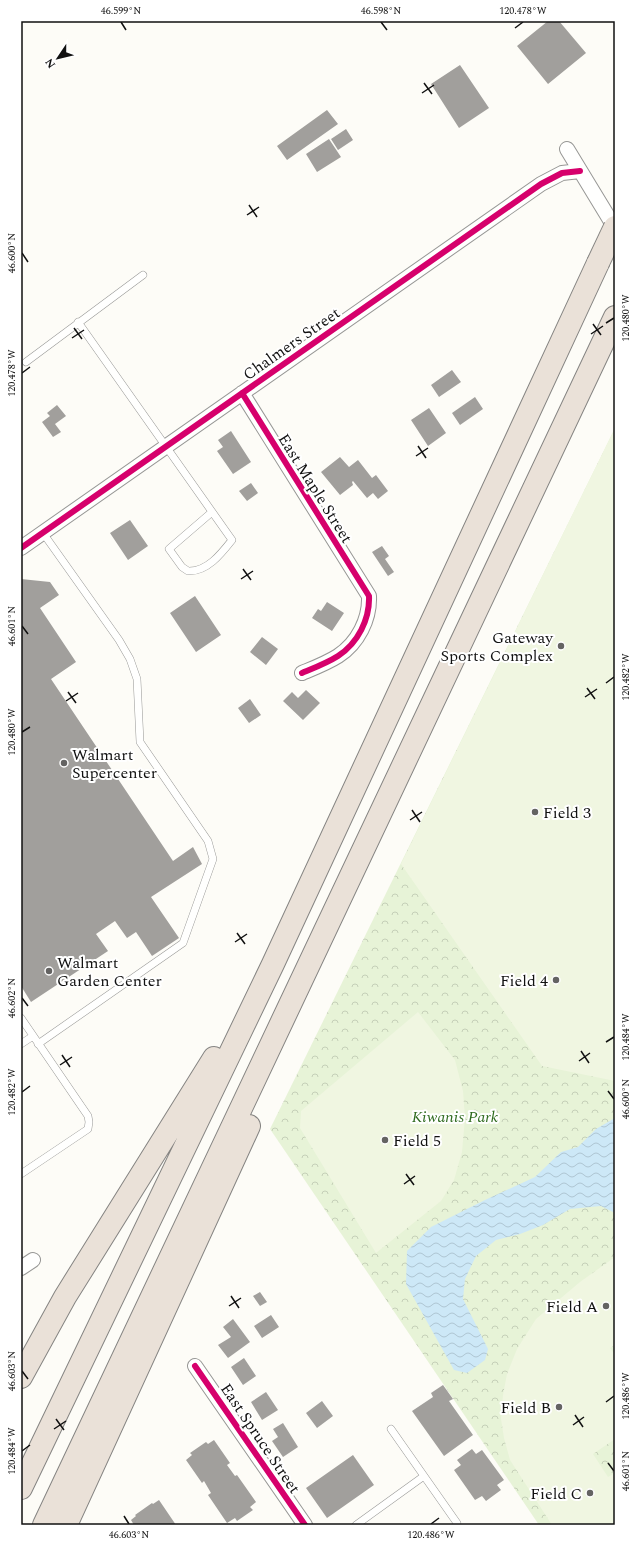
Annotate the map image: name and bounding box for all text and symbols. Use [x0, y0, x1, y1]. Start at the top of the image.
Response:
text: 46.599°N [101, 3, 141, 19]
text: 46.598°N [361, 3, 401, 19]
text: 120.478°W [499, 3, 547, 19]
north arrow [38, 38, 78, 78]
text: N [41, 55, 60, 72]
text: 46.600°N [4, 233, 20, 273]
text: 120.480°W [618, 294, 634, 342]
street label: Chalmers Street [238, 301, 345, 386]
text: 120.478°W [4, 349, 20, 397]
street label: East Maple Street [272, 429, 359, 548]
text: 46.601°N [4, 606, 20, 646]
place label: Gateway Sports Complex [440, 626, 554, 668]
marker: Gateway Sports Complex [556, 641, 566, 651]
text: 120.482°W [618, 653, 634, 701]
text: 120.480°W [4, 708, 20, 756]
place label: Walmart Supercenter [72, 743, 157, 785]
marker: Walmart Supercenter [59, 758, 69, 768]
place label: Field 3 [543, 801, 591, 825]
marker: Field 3 [530, 807, 540, 817]
place label: Walmart Garden Center [57, 951, 162, 993]
marker: Walmart Garden Center [44, 966, 54, 976]
place label: Field 4 [500, 969, 548, 993]
marker: Field 4 [551, 975, 561, 985]
text: 46.602°N [4, 978, 20, 1018]
text: 120.484°W [618, 1013, 634, 1061]
text: 120.482°W [4, 1068, 20, 1116]
text: 46.600°N [618, 1079, 634, 1119]
park label: Kiwanis Park [412, 1105, 499, 1129]
place label: Field 5 [393, 1129, 441, 1153]
marker: Field 5 [380, 1135, 390, 1145]
place label: Field A [546, 1295, 598, 1319]
marker: Field A [601, 1301, 611, 1311]
text: 46.603°N [4, 1351, 20, 1391]
text: 120.486°W [618, 1372, 634, 1420]
street label: East Spruce Street [214, 1378, 306, 1499]
place label: Field B [500, 1396, 551, 1420]
marker: Field B [554, 1402, 564, 1412]
text: 120.484°W [4, 1427, 20, 1475]
text: 46.601°N [618, 1451, 634, 1491]
place label: Field C [530, 1482, 582, 1506]
marker: Field C [585, 1488, 595, 1498]
text: 46.603°N [109, 1527, 149, 1543]
text: 120.486°W [407, 1527, 455, 1543]

